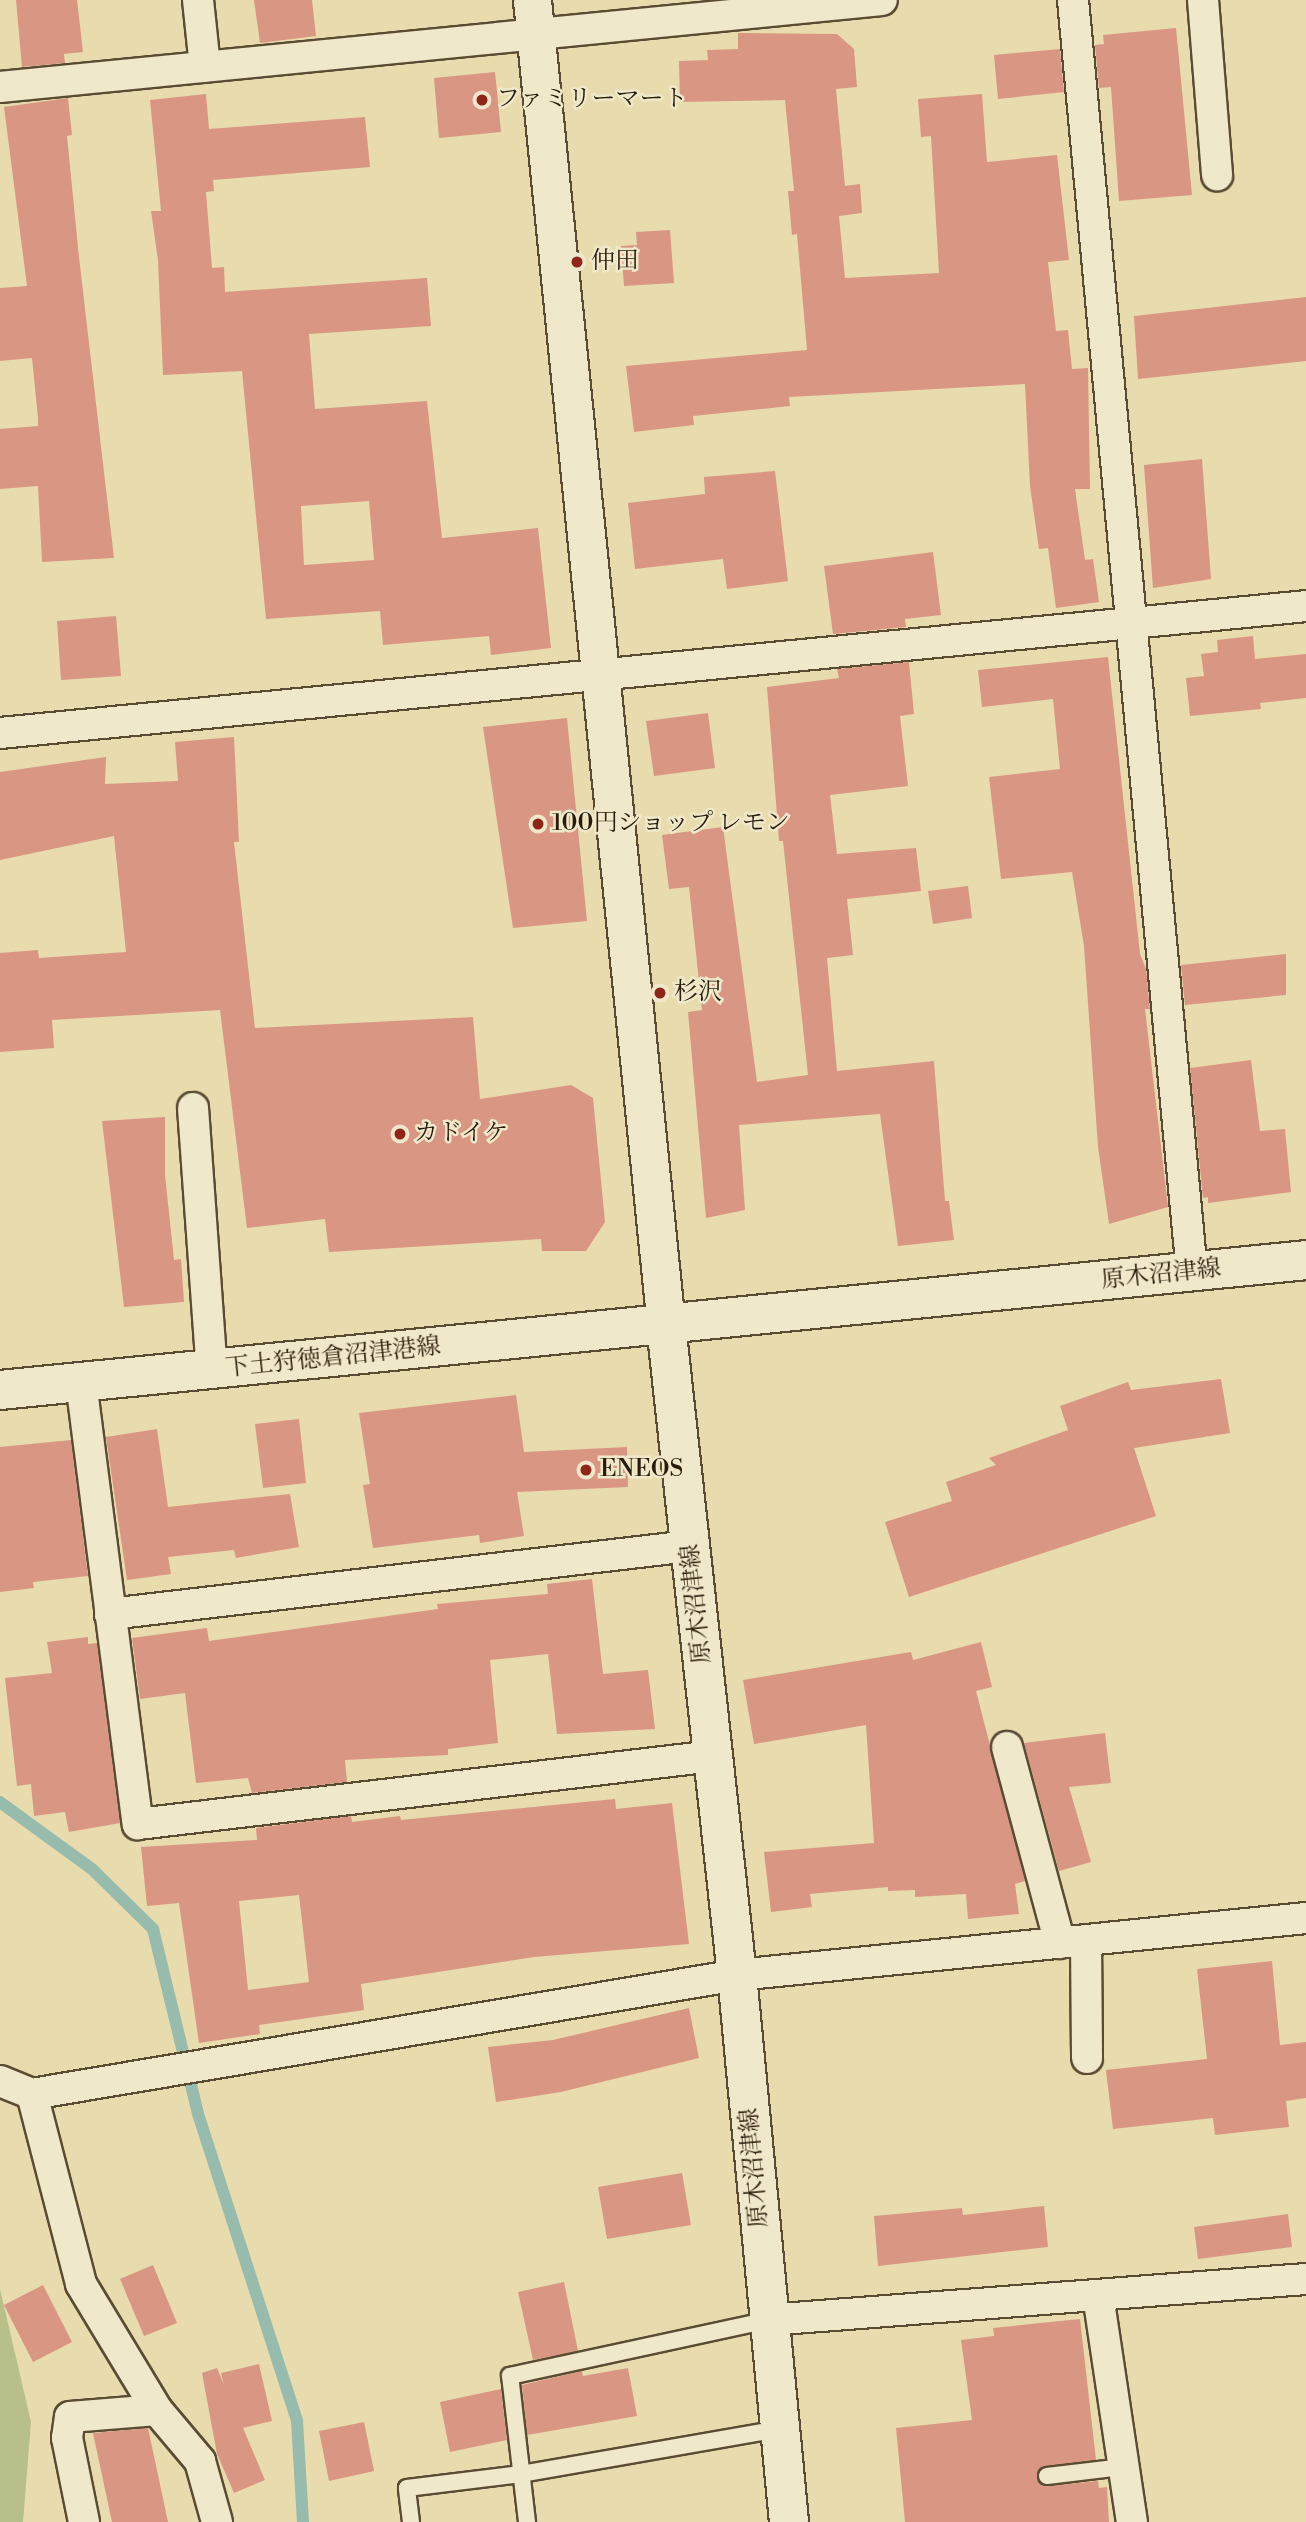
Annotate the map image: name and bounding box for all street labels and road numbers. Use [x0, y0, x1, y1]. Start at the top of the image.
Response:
street label: 原木沼津線 [1100, 1254, 1222, 1296]
street label: 下土狩徳倉沼津港線 [224, 1332, 442, 1384]
street label: 原木沼津線 [676, 1543, 718, 1665]
street label: 原木沼津線 [735, 2107, 775, 2229]

